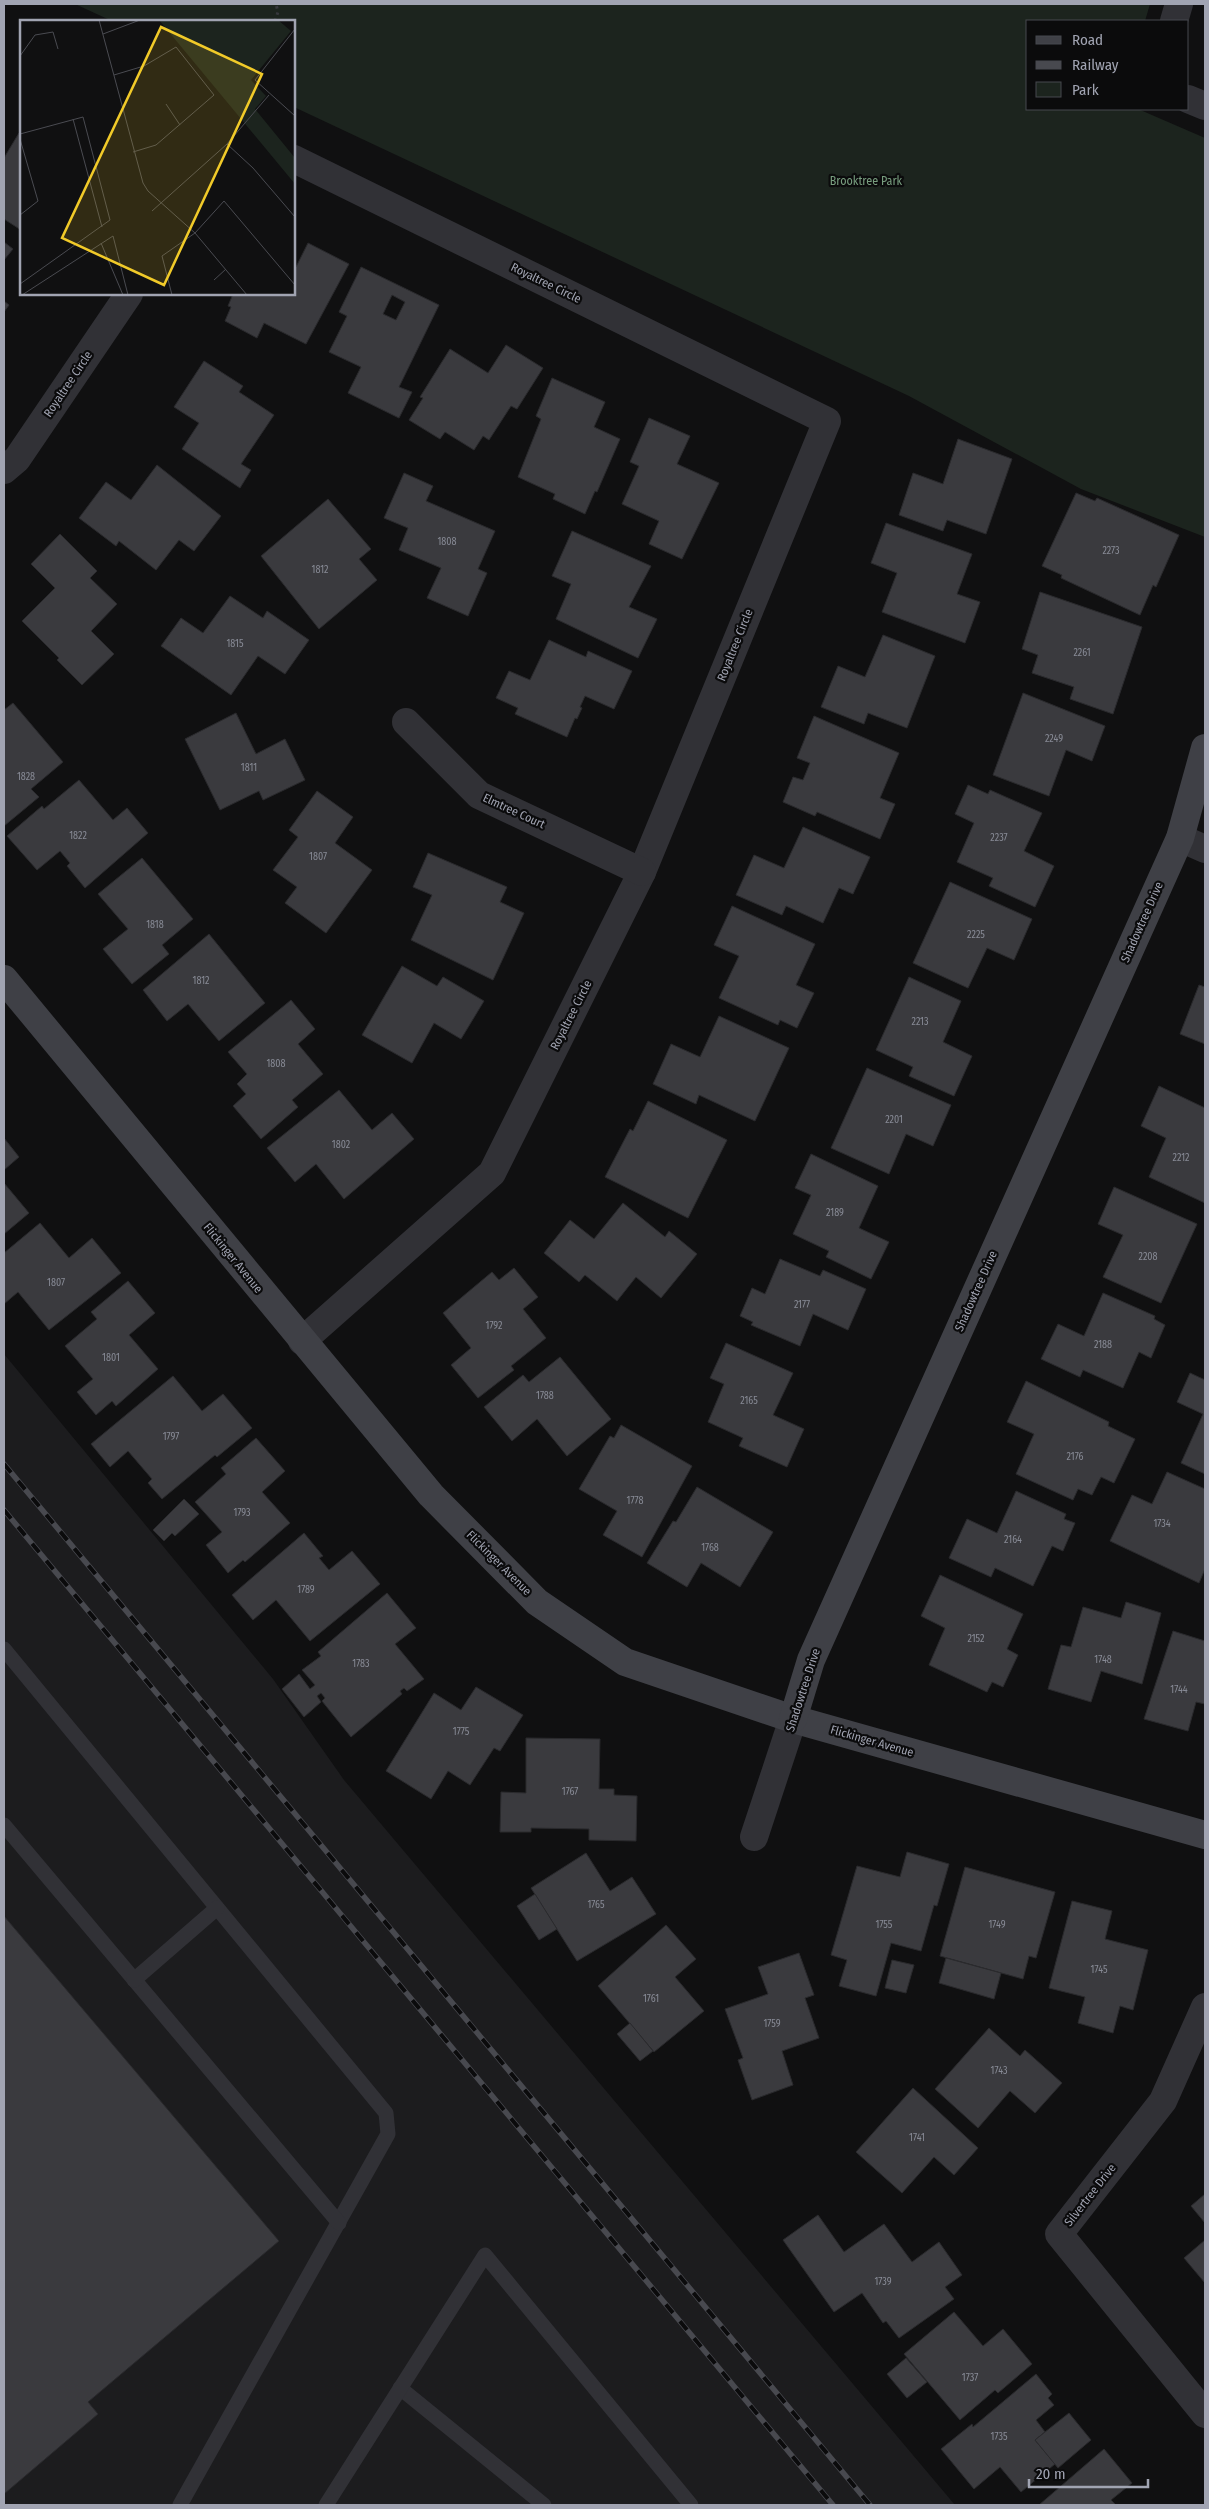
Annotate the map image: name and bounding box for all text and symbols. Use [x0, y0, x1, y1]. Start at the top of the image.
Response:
inset map [20, 20, 295, 295]
legend [1026, 20, 1189, 110]
text: Road [1072, 31, 1103, 49]
text: Railway [1072, 56, 1119, 74]
text: Park [1072, 81, 1099, 99]
park label: Brooktree Park [830, 174, 903, 188]
street label: Royaltree Circle [509, 260, 583, 306]
street label: Royaltree Circle [41, 348, 95, 420]
house number: 1808 [437, 536, 457, 548]
house number: 2273 [1102, 545, 1120, 557]
house number: 1812 [312, 564, 329, 576]
street label: Royaltree Circle [714, 607, 756, 683]
house number: 1815 [226, 638, 244, 650]
house number: 2261 [1073, 647, 1091, 659]
house number: 2249 [1045, 733, 1063, 745]
house number: 1811 [241, 762, 257, 774]
house number: 1828 [17, 771, 35, 783]
street label: Elmtree Court [481, 791, 547, 832]
house number: 1822 [69, 830, 87, 842]
house number: 2237 [990, 832, 1008, 844]
house number: 1807 [309, 851, 327, 863]
street label: Shadowtree Drive [1118, 880, 1166, 964]
house number: 1818 [146, 919, 164, 931]
house number: 2225 [967, 929, 985, 941]
house number: 1812 [193, 975, 210, 987]
street label: Royaltree Circle [547, 978, 595, 1052]
house number: 2213 [911, 1016, 929, 1028]
house number: 1808 [266, 1058, 286, 1070]
house number: 2201 [885, 1114, 903, 1126]
house number: 1802 [332, 1139, 351, 1151]
house number: 2212 [1173, 1152, 1190, 1164]
house number: 2189 [826, 1207, 844, 1219]
street label: Flickinger Avenue [201, 1220, 265, 1296]
street label: Shadowtree Drive [952, 1249, 1000, 1333]
house number: 2208 [1138, 1251, 1158, 1263]
house number: 1807 [47, 1277, 65, 1289]
house number: 2177 [794, 1299, 810, 1311]
house number: 1792 [486, 1320, 503, 1332]
house number: 2188 [1094, 1339, 1112, 1351]
house number: 1801 [102, 1352, 120, 1364]
house number: 1788 [536, 1390, 554, 1402]
house number: 2165 [740, 1395, 758, 1407]
house number: 1797 [163, 1431, 179, 1443]
house number: 2176 [1067, 1451, 1083, 1463]
house number: 1778 [627, 1495, 643, 1507]
house number: 1793 [234, 1507, 251, 1519]
house number: 1734 [1153, 1518, 1171, 1530]
street label: Flickinger Avenue [464, 1528, 534, 1598]
house number: 2164 [1004, 1534, 1022, 1546]
house number: 1768 [701, 1542, 719, 1554]
house number: 1789 [297, 1584, 315, 1596]
house number: 2152 [968, 1633, 985, 1645]
street label: Shadowtree Drive [783, 1647, 823, 1733]
house number: 1748 [1094, 1654, 1112, 1666]
house number: 1783 [352, 1658, 370, 1670]
house number: 1744 [1170, 1684, 1188, 1696]
street label: Flickinger Avenue [829, 1722, 915, 1760]
house number: 1775 [453, 1726, 470, 1738]
house number: 1767 [562, 1786, 578, 1798]
house number: 1765 [587, 1899, 605, 1911]
house number: 1755 [876, 1919, 893, 1931]
house number: 1749 [988, 1919, 1006, 1931]
house number: 1745 [1091, 1964, 1108, 1976]
house number: 1761 [643, 1993, 659, 2005]
house number: 1759 [763, 2018, 781, 2030]
house number: 1743 [991, 2065, 1008, 2077]
house number: 1741 [909, 2132, 925, 2144]
street label: Silvertree Drive [1061, 2161, 1119, 2229]
house number: 1739 [874, 2276, 892, 2288]
house number: 1737 [962, 2372, 978, 2384]
house number: 1735 [991, 2431, 1008, 2443]
scale bar [1029, 2456, 1148, 2488]
text: 20 m [1036, 2465, 1066, 2483]

